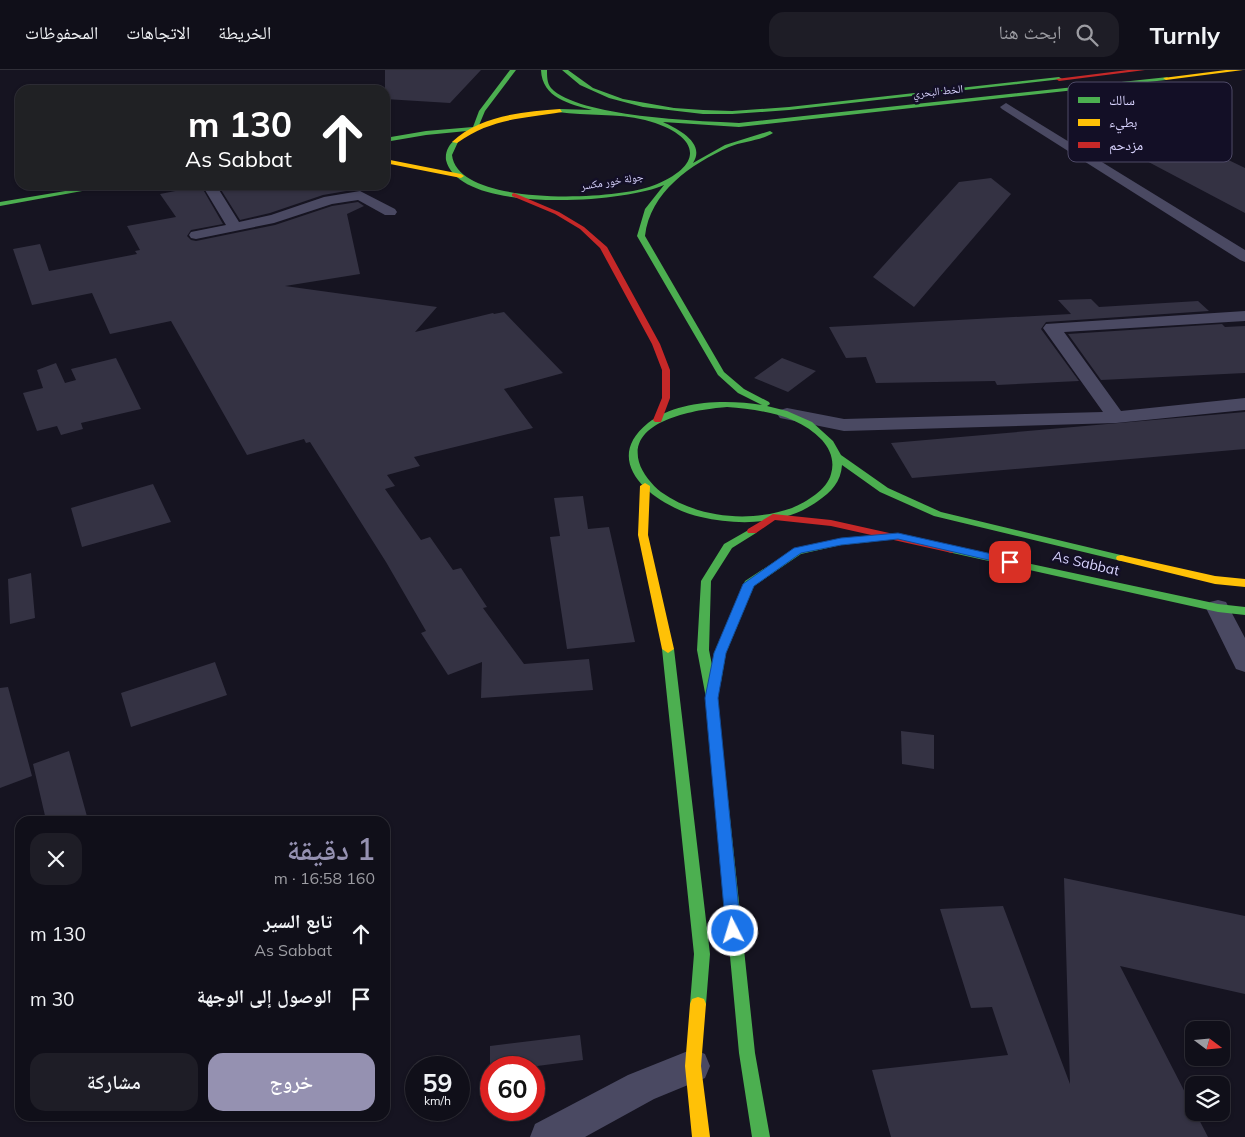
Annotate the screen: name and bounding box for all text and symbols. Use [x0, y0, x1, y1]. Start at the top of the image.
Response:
search box [769, 12, 1119, 57]
text: ابحث هنا [999, 20, 1061, 44]
text: Turnly [1149, 20, 1220, 50]
text: المحفوظات [25, 21, 98, 44]
text: الاتجاهات [126, 21, 190, 44]
text: الخريطة [218, 21, 271, 44]
icon: search [1073, 21, 1101, 49]
street label: الخط البحري [912, 81, 964, 102]
legend [1068, 82, 1232, 162]
text: سالك [1109, 91, 1135, 109]
text: 130 m [188, 102, 292, 146]
icon: ahead [310, 105, 375, 170]
text: بطيء [1109, 113, 1138, 134]
text: مزدحم [1109, 136, 1143, 155]
text: As Sabbat [185, 145, 292, 173]
street label: جولة خور مكسر [579, 169, 644, 193]
pin [989, 541, 1031, 583]
street label: As Sabbat [1051, 547, 1121, 579]
icon: arrive [996, 548, 1024, 576]
text: 1 دقيقة [287, 830, 375, 868]
button: close [30, 833, 82, 885]
text: 160 m · 16:58 [274, 868, 375, 888]
position arrow [706, 904, 758, 956]
text: تابع السير [263, 909, 332, 933]
icon: ahead [347, 920, 375, 948]
text: 130 m [30, 922, 86, 946]
text: As Sabbat [254, 940, 332, 960]
text: الوصول إلى الوجهة [197, 984, 332, 1008]
icon: arrive [347, 985, 375, 1013]
text: 30 m [30, 987, 74, 1011]
north arrow [1185, 1021, 1230, 1066]
map controls [1185, 1021, 1230, 1121]
button: مشاركة [30, 1053, 198, 1111]
button: خروج [208, 1053, 375, 1111]
speed limit sign: 60 [480, 1056, 545, 1121]
text: 59 [422, 1067, 453, 1098]
button: layers [1185, 1076, 1230, 1121]
text: km/h [424, 1093, 451, 1108]

